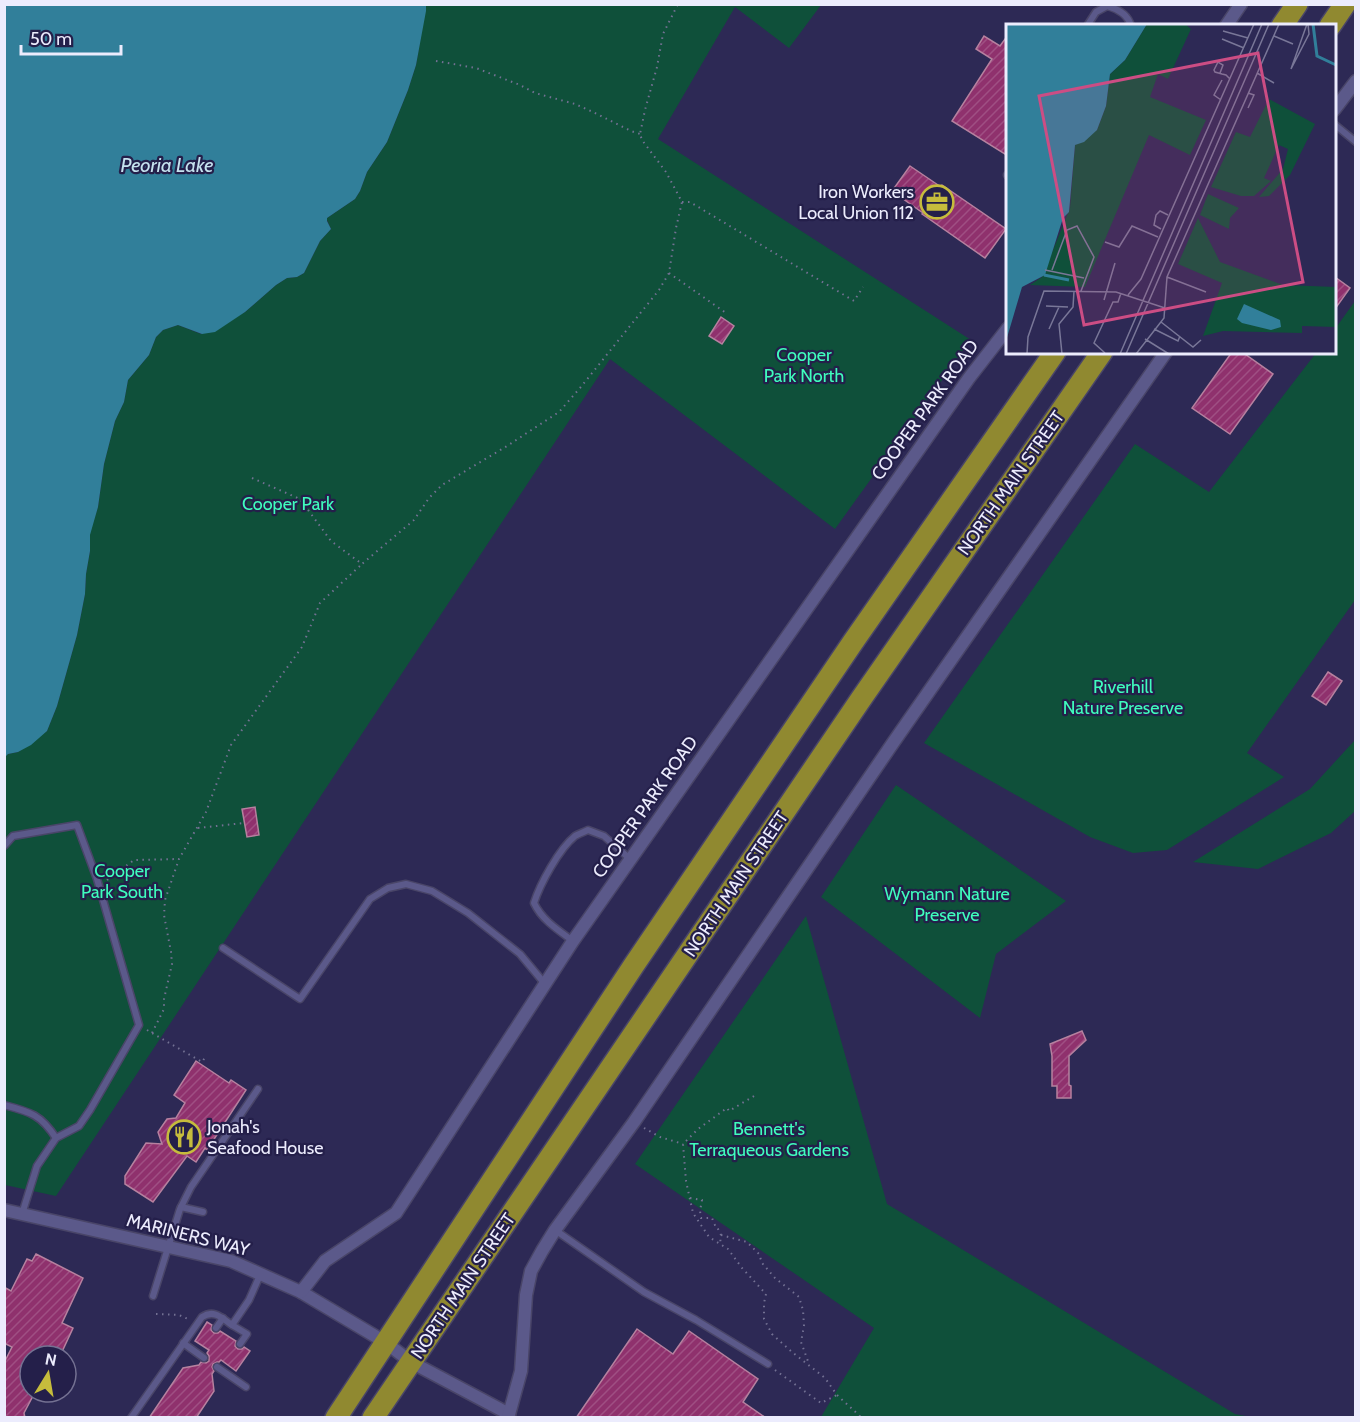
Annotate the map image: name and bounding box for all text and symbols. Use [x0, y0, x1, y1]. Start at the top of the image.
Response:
scale bar [21, 18, 122, 56]
inset map [1006, 24, 1336, 354]
text: 50 m [30, 28, 72, 50]
water label: Peoria Lake [121, 153, 213, 177]
place label: Iron Workers Local Union 112 [798, 181, 914, 224]
office icon: Iron Workers Local Union 112 [919, 184, 955, 220]
street label: COOPER PARK ROAD [867, 336, 983, 484]
park label: Cooper Park North [764, 344, 844, 387]
street label: NORTH MAIN STREET [953, 406, 1069, 559]
park label: Cooper Park [242, 493, 335, 515]
park label: Riverhill Nature Preserve [1063, 676, 1183, 719]
street label: COOPER PARK ROAD [588, 732, 702, 882]
street label: NORTH MAIN STREET [679, 807, 793, 961]
park label: Cooper Park South [81, 860, 163, 903]
park label: Wymann Nature Preserve [884, 883, 1010, 926]
place label: Jonah's Seafood House [206, 1116, 323, 1159]
park label: Bennett's Terraqueous Gardens [689, 1118, 849, 1161]
restaurant icon: Jonah's Seafood House [166, 1119, 202, 1155]
street label: MARINERS WAY [124, 1209, 252, 1261]
street label: NORTH MAIN STREET [406, 1209, 520, 1363]
north arrow [18, 1344, 78, 1404]
text: N [43, 1349, 58, 1370]

